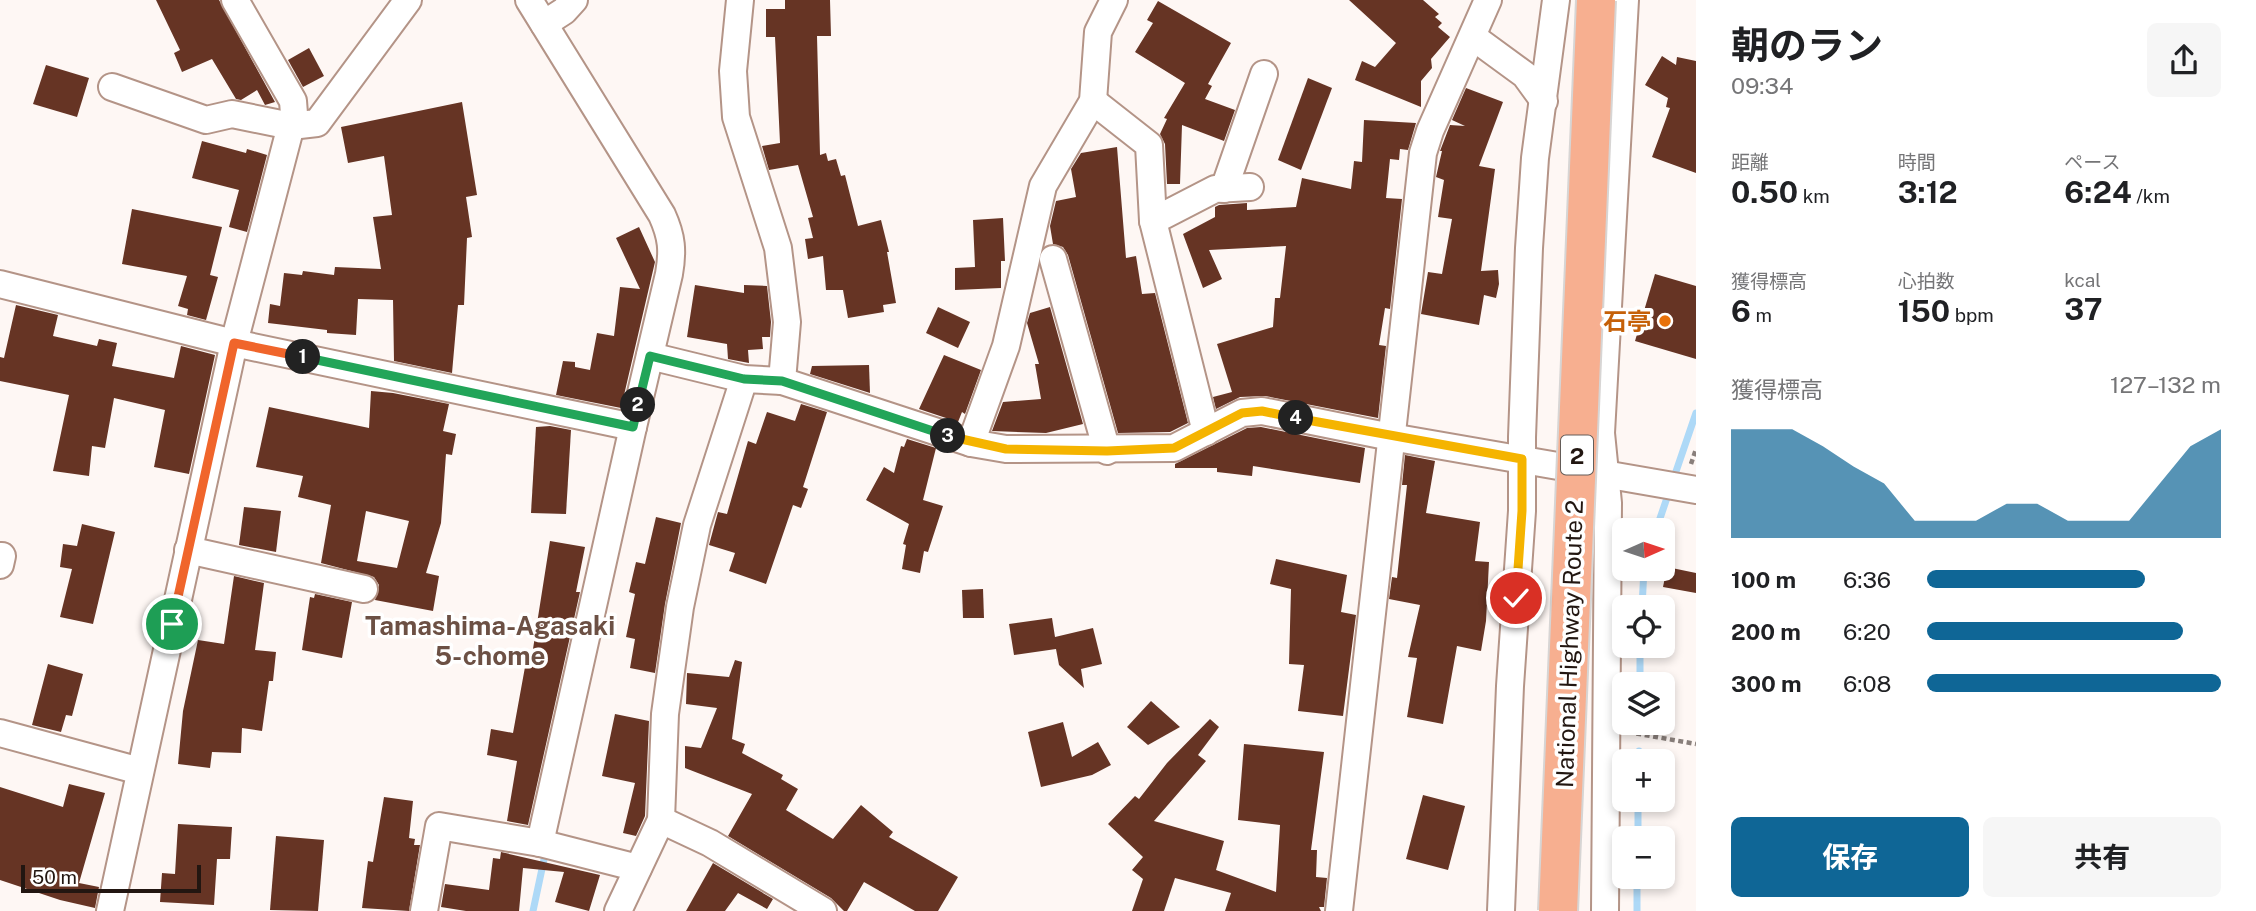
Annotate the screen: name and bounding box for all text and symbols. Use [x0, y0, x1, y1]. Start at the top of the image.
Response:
text: 朝のラン [1731, 23, 1883, 68]
button: share [2147, 23, 2221, 97]
text: 09:34 [1731, 72, 1793, 99]
text: 距離 [1731, 151, 1769, 173]
text: 時間 [1898, 151, 1936, 173]
text: ペース [2064, 151, 2120, 173]
text: 0.50 [1731, 174, 1798, 210]
text: 3:12 [1898, 174, 1958, 210]
text: 6:24 [2064, 174, 2132, 210]
text: km [1798, 185, 1830, 207]
text: /km [2132, 185, 2170, 207]
text: kcal [2064, 269, 2101, 291]
text: 獲得標高 [1731, 270, 1807, 292]
text: 心拍数 [1898, 270, 1955, 292]
text: 37 [2064, 291, 2103, 327]
text: 6 [1731, 293, 1751, 329]
text: 150 [1898, 293, 1950, 329]
text: m [1751, 304, 1772, 326]
text: bpm [1950, 304, 1994, 326]
place label: 石亭 [1603, 307, 1651, 335]
marker: 石亭 [1657, 313, 1673, 329]
pin: 1 [286, 340, 320, 374]
text: 1 [298, 345, 307, 367]
text: 127–132 m [2110, 371, 2221, 398]
text: 獲得標高 [1731, 376, 1823, 403]
pin: 2 [620, 388, 656, 422]
text: 2 [631, 393, 644, 415]
pin: 4 [1278, 400, 1314, 436]
text: 4 [1289, 406, 1302, 428]
pin: 3 [930, 418, 965, 453]
text: 3 [941, 424, 954, 446]
road number: 2 [1561, 436, 1593, 475]
street label: National Highway Route 2 [1550, 499, 1588, 789]
north arrow [1612, 518, 1675, 581]
map controls [1612, 518, 1675, 889]
text: 100 m [1731, 566, 1796, 593]
text: 6:36 [1843, 566, 1891, 593]
pin [1486, 568, 1546, 628]
icon: check [1497, 579, 1535, 617]
pin [142, 594, 202, 654]
button: locate [1612, 595, 1675, 658]
icon: arrive [153, 605, 191, 643]
district label: Tamashima-Agasaki 5-chome [365, 610, 615, 671]
text: 200 m [1731, 618, 1801, 645]
text: 6:20 [1843, 618, 1891, 645]
text: 300 m [1731, 670, 1802, 697]
text: 6:08 [1843, 670, 1891, 697]
button: layers [1612, 672, 1675, 735]
button: + [1612, 749, 1675, 812]
button: 保存 [1731, 817, 1969, 897]
button: 共有 [1983, 817, 2221, 897]
button: − [1612, 826, 1675, 889]
scale bar [21, 862, 201, 894]
text: 50 m [32, 866, 77, 888]

